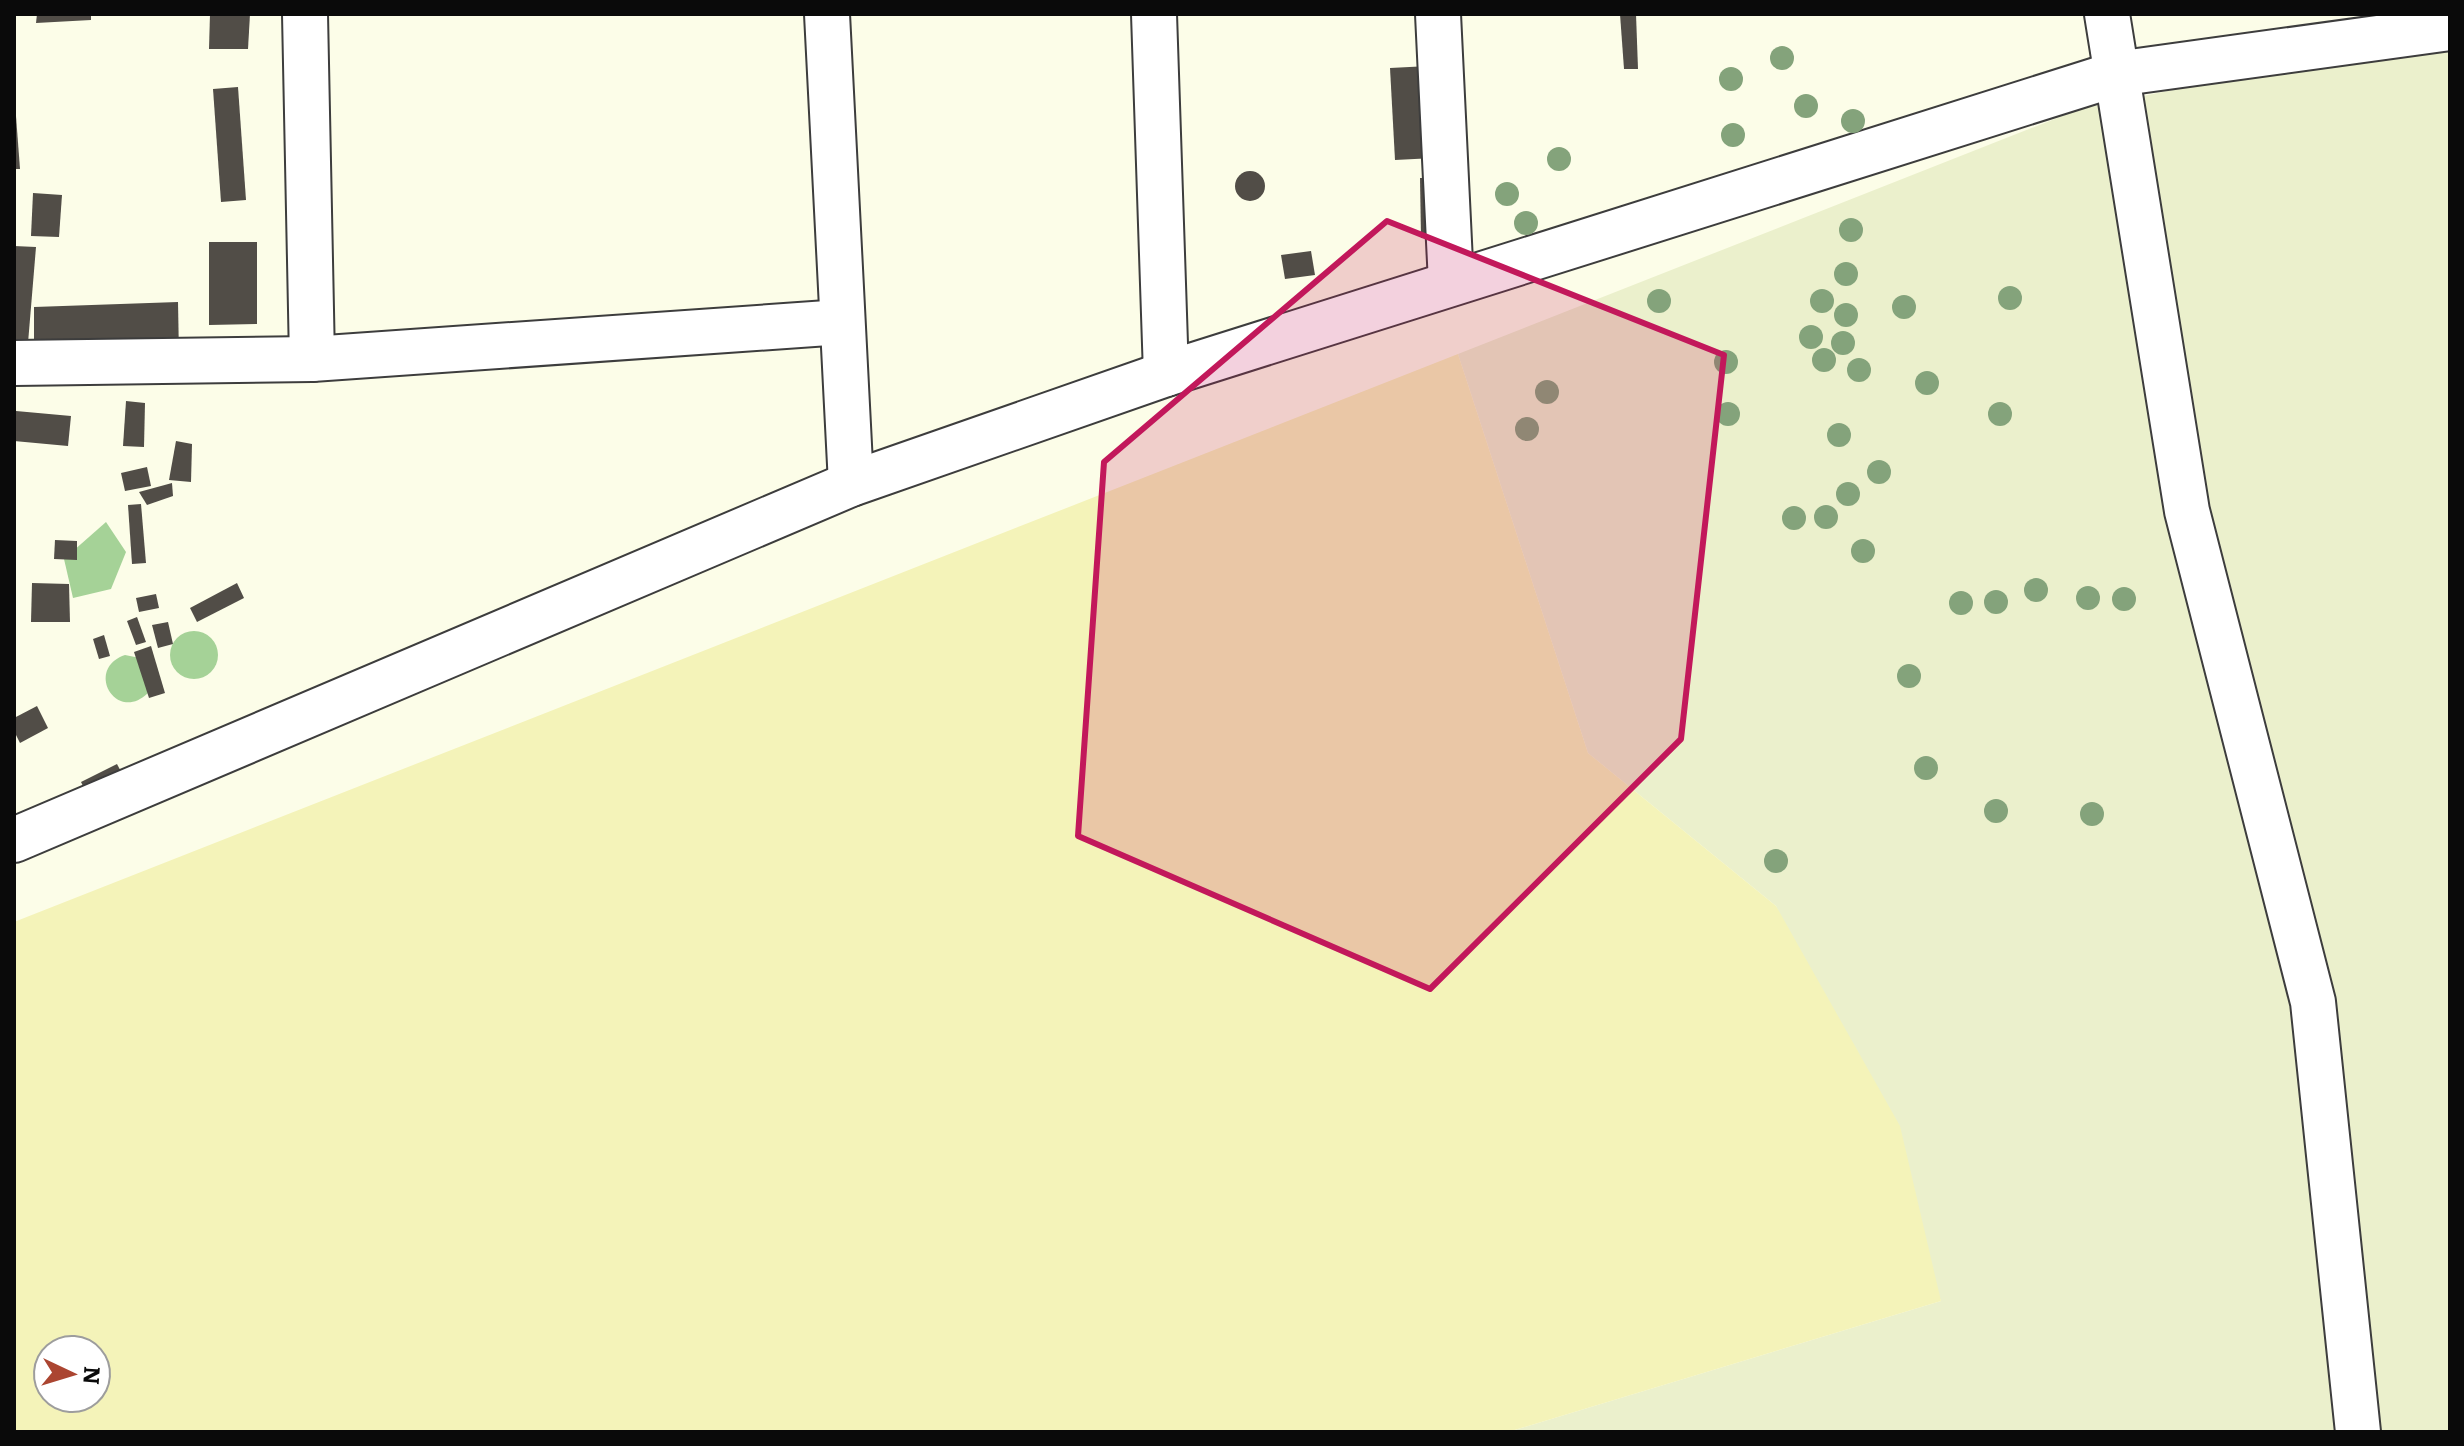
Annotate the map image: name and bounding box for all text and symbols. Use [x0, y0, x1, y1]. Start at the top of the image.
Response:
north arrow [32, 1334, 112, 1414]
text: N [76, 1365, 111, 1386]

